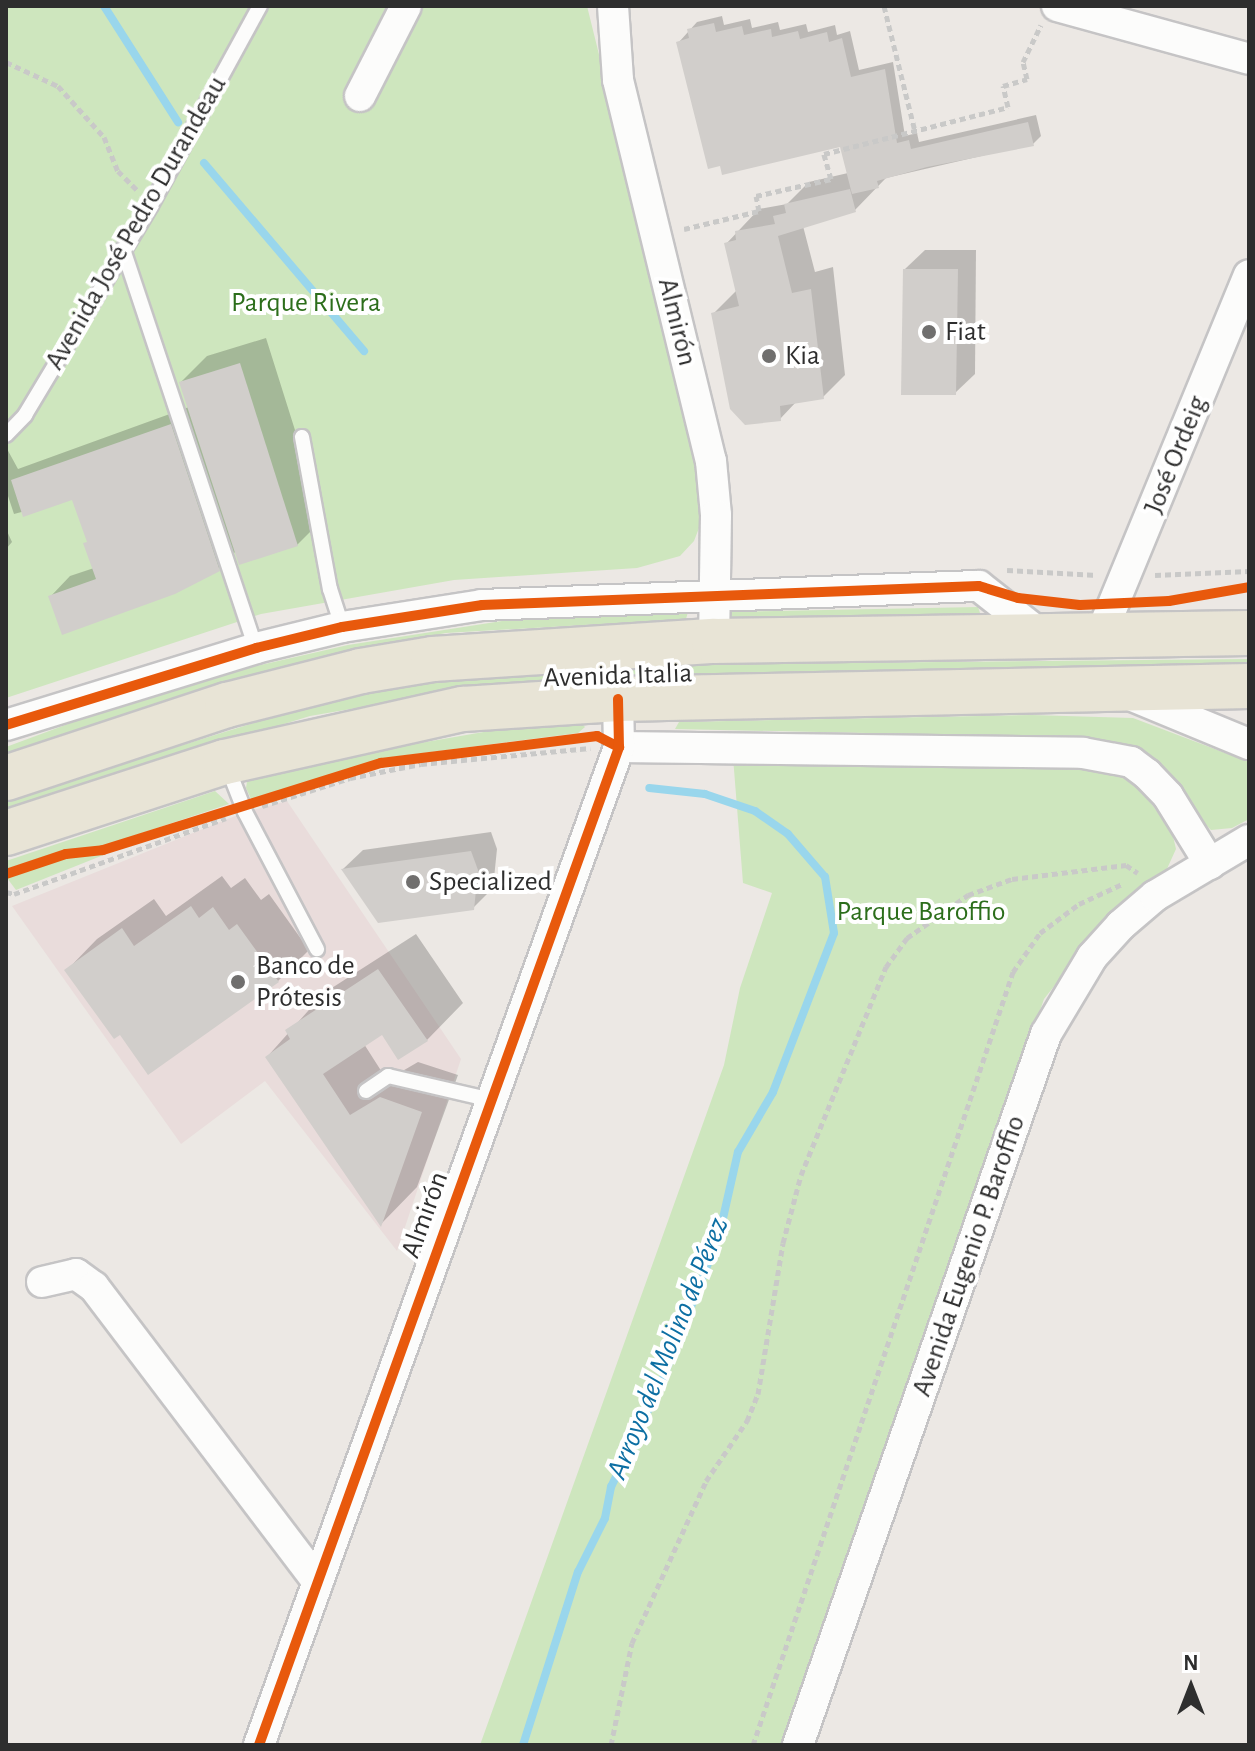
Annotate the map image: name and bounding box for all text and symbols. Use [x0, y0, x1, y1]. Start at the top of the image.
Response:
street label: Avenida José Pedro Durandeau [38, 70, 234, 376]
street label: Almirón [650, 275, 704, 369]
park label: Parque Rivera [231, 286, 381, 320]
place label: Fiat [945, 315, 986, 349]
marker: Fiat [920, 323, 938, 341]
place label: Kia [785, 339, 820, 373]
marker: Kia [760, 347, 778, 365]
street label: José Ordeig [1137, 391, 1215, 519]
street label: Avenida Italia [543, 657, 693, 695]
place label: Specialized [429, 865, 552, 899]
marker: Specialized [404, 873, 422, 891]
park label: Parque Baroffio [836, 895, 1006, 929]
place label: Banco de Prótesis [256, 949, 355, 1015]
marker: Banco de Prótesis [227, 971, 249, 993]
street label: Avenida Eugenio P. Baroffio [905, 1111, 1033, 1401]
street label: Almirón [394, 1167, 456, 1263]
water label: Arroyo del Molino de Pérez [599, 1212, 737, 1484]
north arrow [1151, 1647, 1231, 1727]
text: N [1183, 1652, 1199, 1674]

